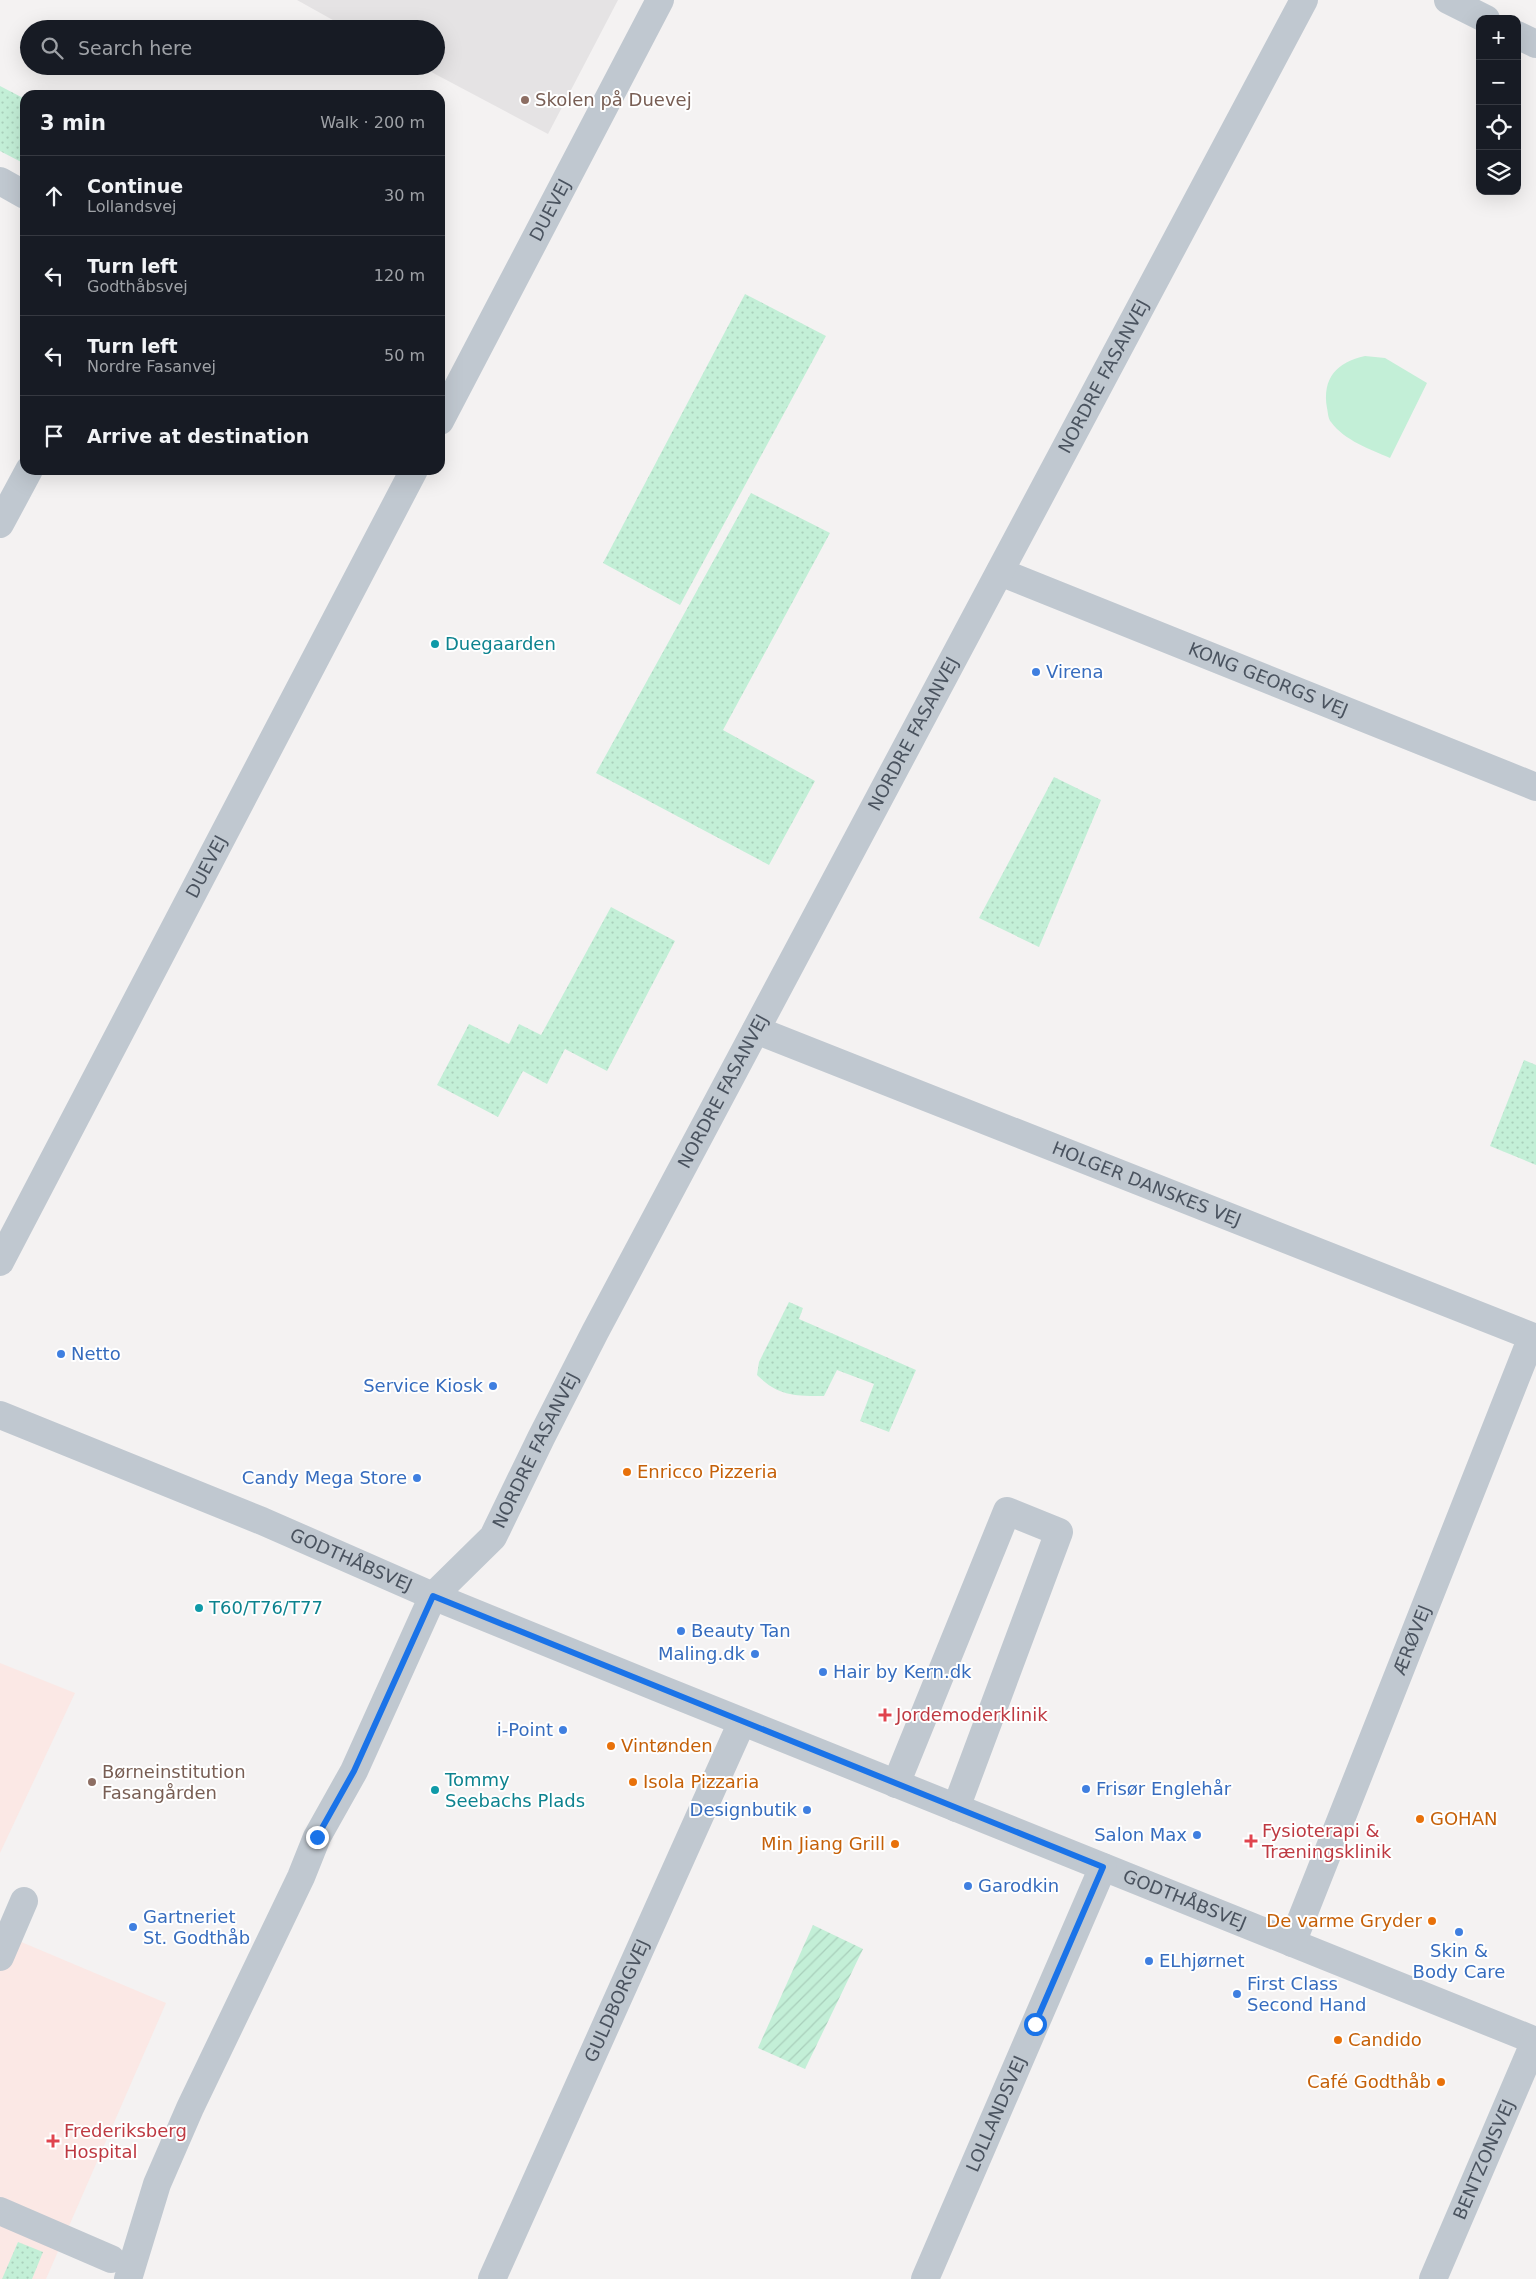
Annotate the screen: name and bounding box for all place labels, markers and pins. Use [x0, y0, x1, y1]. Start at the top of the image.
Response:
place label: Skolen på Duevej [535, 89, 692, 110]
marker: Skolen på Duevej [519, 94, 531, 106]
place label: Duegaarden [445, 633, 556, 654]
marker: Duegaarden [429, 638, 441, 650]
place label: Virena [1046, 661, 1103, 682]
marker: Virena [1030, 666, 1042, 678]
place label: Netto [71, 1343, 121, 1364]
marker: Netto [55, 1348, 67, 1360]
place label: Service Kiosk [363, 1375, 484, 1396]
marker: Service Kiosk [487, 1380, 499, 1392]
place label: Enricco Pizzeria [637, 1461, 778, 1482]
marker: Enricco Pizzeria [621, 1466, 633, 1478]
place label: Candy Mega Store [242, 1467, 407, 1488]
marker: Candy Mega Store [411, 1472, 423, 1484]
place label: T60/T76/T77 [208, 1597, 323, 1618]
marker: T60/T76/T77 [193, 1602, 205, 1614]
place label: Beauty Tan [691, 1620, 791, 1641]
marker: Beauty Tan [675, 1625, 687, 1637]
place label: Maling.dk [658, 1643, 746, 1664]
marker: Maling.dk [749, 1648, 761, 1660]
place label: Hair by Kern.dk [833, 1661, 972, 1682]
marker: Hair by Kern.dk [817, 1666, 829, 1678]
place label: Jordemoderklinik [895, 1704, 1048, 1725]
marker: Jordemoderklinik [878, 1708, 892, 1722]
place label: i-Point [497, 1719, 553, 1740]
marker: i-Point [557, 1724, 569, 1736]
place label: Vintønden [621, 1735, 713, 1756]
marker: Vintønden [605, 1740, 617, 1752]
place label: Børneinstitution Fasangården [102, 1761, 246, 1803]
place label: Tommy Seebachs Plads [444, 1769, 585, 1811]
place label: Isola Pizzaria [643, 1771, 759, 1792]
marker: Børneinstitution Fasangården [86, 1776, 98, 1788]
marker: Isola Pizzaria [627, 1776, 639, 1788]
place label: Frisør Englehår [1096, 1778, 1232, 1799]
marker: Frisør Englehår [1080, 1783, 1092, 1795]
marker: Tommy Seebachs Plads [429, 1784, 441, 1796]
place label: Designbutik [690, 1799, 798, 1820]
marker: Designbutik [801, 1804, 813, 1816]
place label: GOHAN [1430, 1808, 1497, 1829]
marker: GOHAN [1414, 1813, 1426, 1825]
place label: Fysioterapi & Træningsklinik [1261, 1820, 1392, 1862]
place label: Salon Max [1094, 1824, 1187, 1845]
marker: Salon Max [1191, 1829, 1203, 1841]
place label: Min Jiang Grill [761, 1833, 885, 1854]
marker: Fysioterapi & Træningsklinik [1244, 1834, 1258, 1848]
marker: Min Jiang Grill [889, 1838, 901, 1850]
place label: Garodkin [978, 1875, 1059, 1896]
marker: Garodkin [962, 1880, 974, 1892]
place label: Gartneriet St. Godthåb [143, 1906, 250, 1948]
place label: De varme Gryder [1266, 1910, 1423, 1931]
marker: De varme Gryder [1426, 1915, 1438, 1927]
marker: Gartneriet St. Godthåb [127, 1921, 139, 1933]
marker: Skin & Body Care [1453, 1926, 1465, 1938]
place label: Skin & Body Care [1413, 1940, 1505, 1982]
place label: ELhjørnet [1159, 1950, 1244, 1971]
marker: ELhjørnet [1143, 1955, 1155, 1967]
place label: First Class Second Hand [1247, 1973, 1366, 2015]
marker: First Class Second Hand [1231, 1988, 1243, 2000]
place label: Candido [1348, 2029, 1422, 2050]
marker: Candido [1332, 2034, 1344, 2046]
place label: Café Godthåb [1307, 2071, 1431, 2092]
marker: Café Godthåb [1435, 2076, 1447, 2088]
place label: Frederiksberg Hospital [64, 2120, 187, 2162]
marker: Frederiksberg Hospital [46, 2134, 60, 2148]

